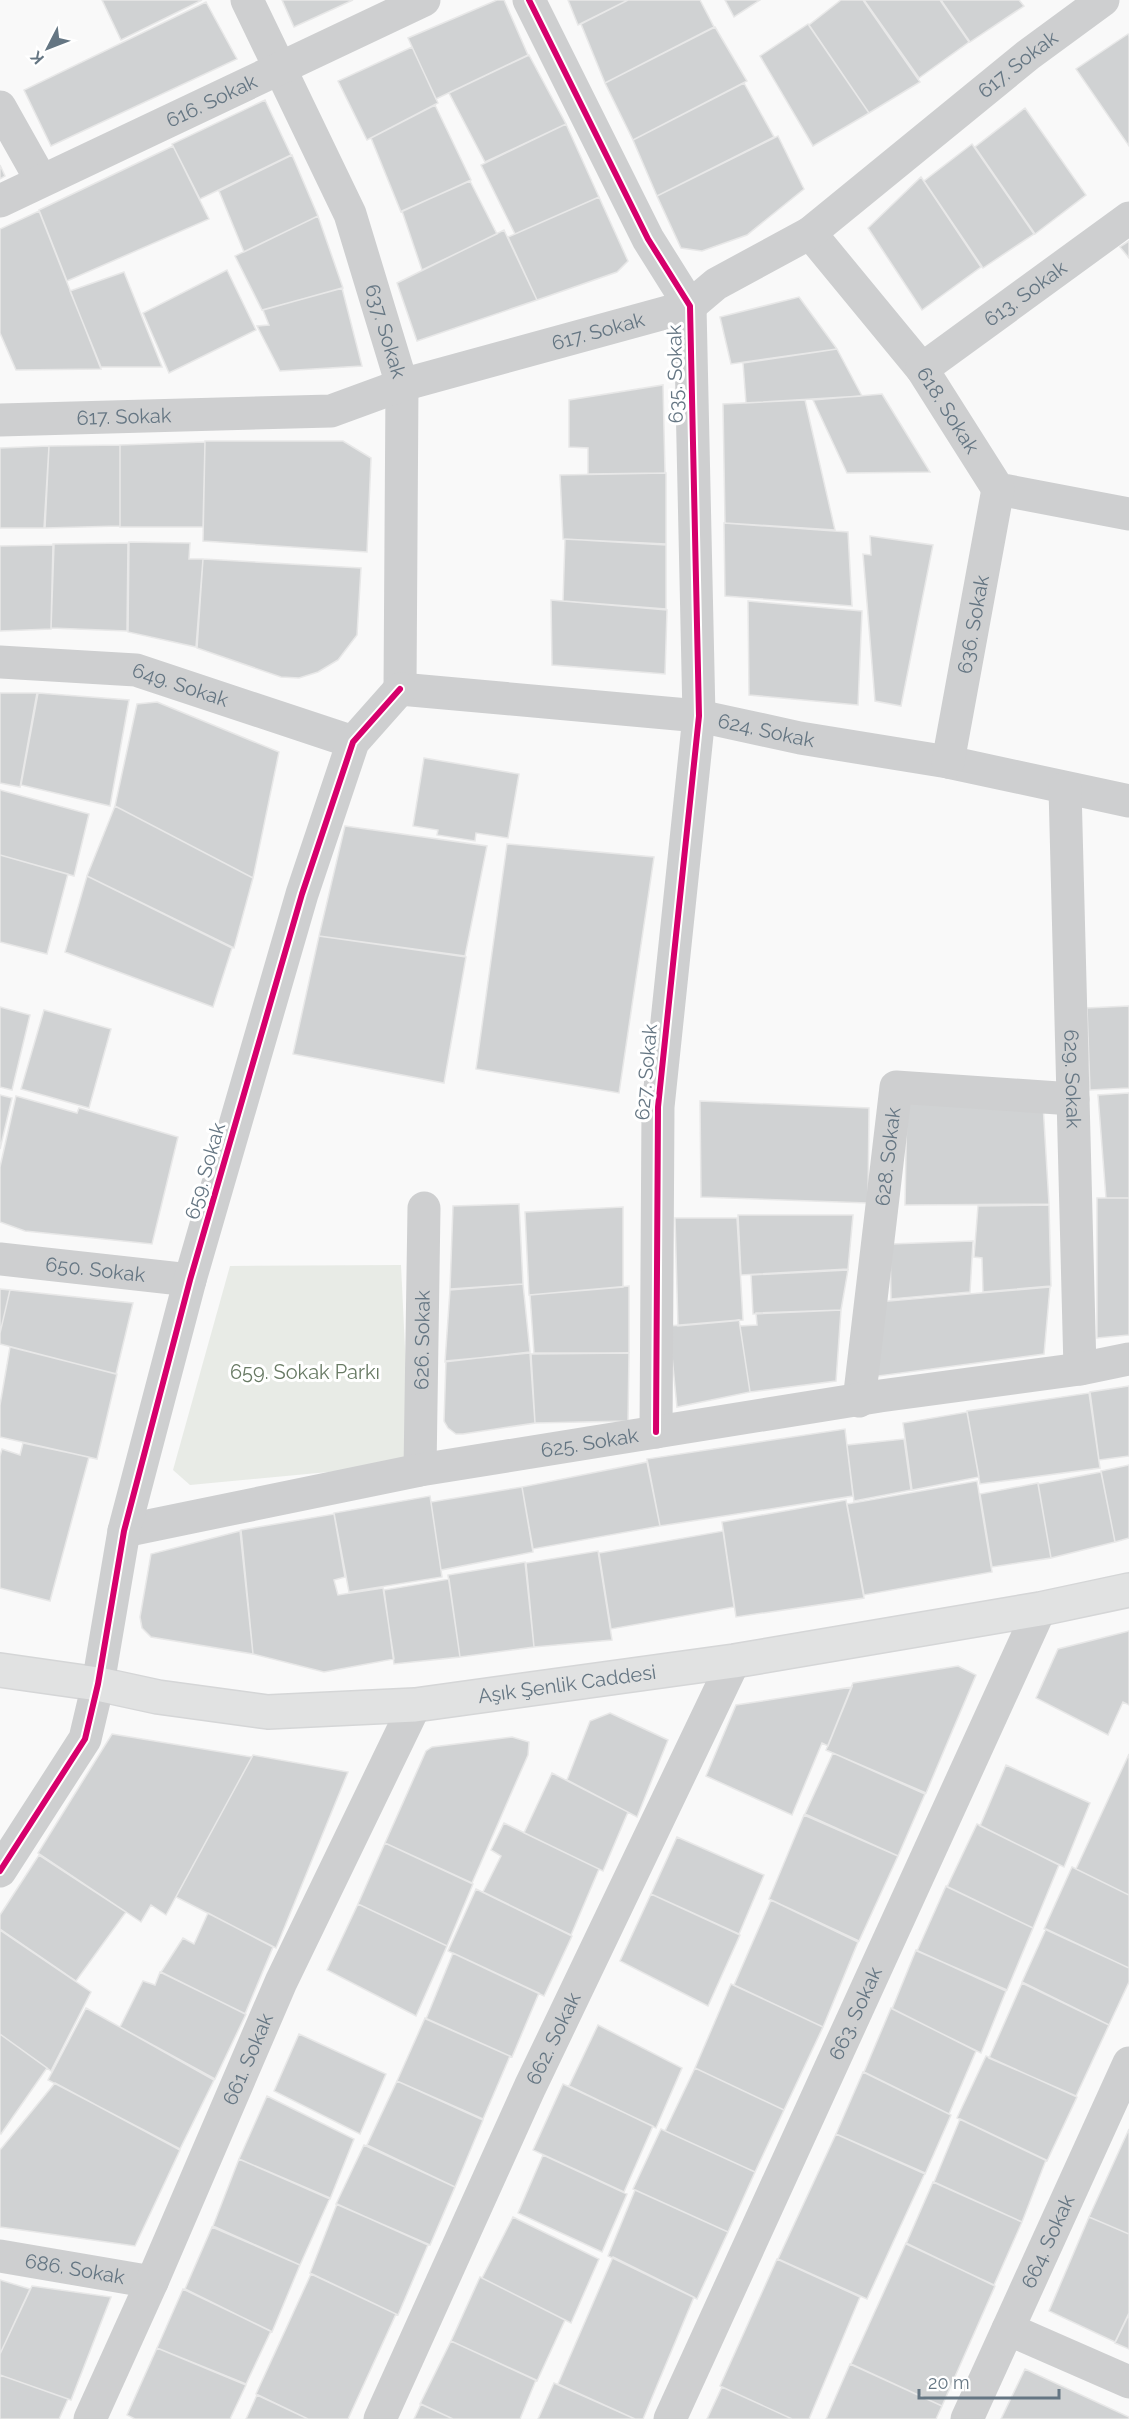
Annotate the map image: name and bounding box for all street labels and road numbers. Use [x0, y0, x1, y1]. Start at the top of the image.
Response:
street label: 617. Sokak [973, 25, 1063, 103]
street label: 616. Sokak [162, 69, 261, 133]
street label: 613. Sokak [979, 255, 1072, 332]
street label: 637. Sokak [360, 281, 411, 382]
street label: 617. Sokak [549, 307, 647, 355]
street label: 635. Sokak [662, 324, 688, 424]
street label: 618. Sokak [912, 363, 985, 458]
street label: 617. Sokak [76, 403, 172, 430]
street label: 636. Sokak [952, 573, 994, 676]
street label: 649. Sokak [129, 658, 232, 712]
street label: 624. Sokak [716, 708, 817, 752]
street label: 627. Sokak [630, 1022, 662, 1121]
street label: 629. Sokak [1059, 1029, 1086, 1129]
street label: 628. Sokak [870, 1106, 906, 1207]
street label: 659. Sokak [180, 1119, 230, 1222]
street label: 650. Sokak [44, 1252, 147, 1287]
street label: 626. Sokak [409, 1290, 435, 1390]
street label: 625. Sokak [539, 1423, 640, 1462]
street label: Aşık Şenlik Caddesi [476, 1660, 658, 1708]
street label: 663. Sokak [824, 1963, 887, 2064]
street label: 662. Sokak [521, 1988, 586, 2089]
street label: 661. Sokak [218, 2009, 278, 2109]
street label: 664. Sokak [1016, 2191, 1080, 2292]
street label: 686. Sokak [23, 2248, 127, 2289]

